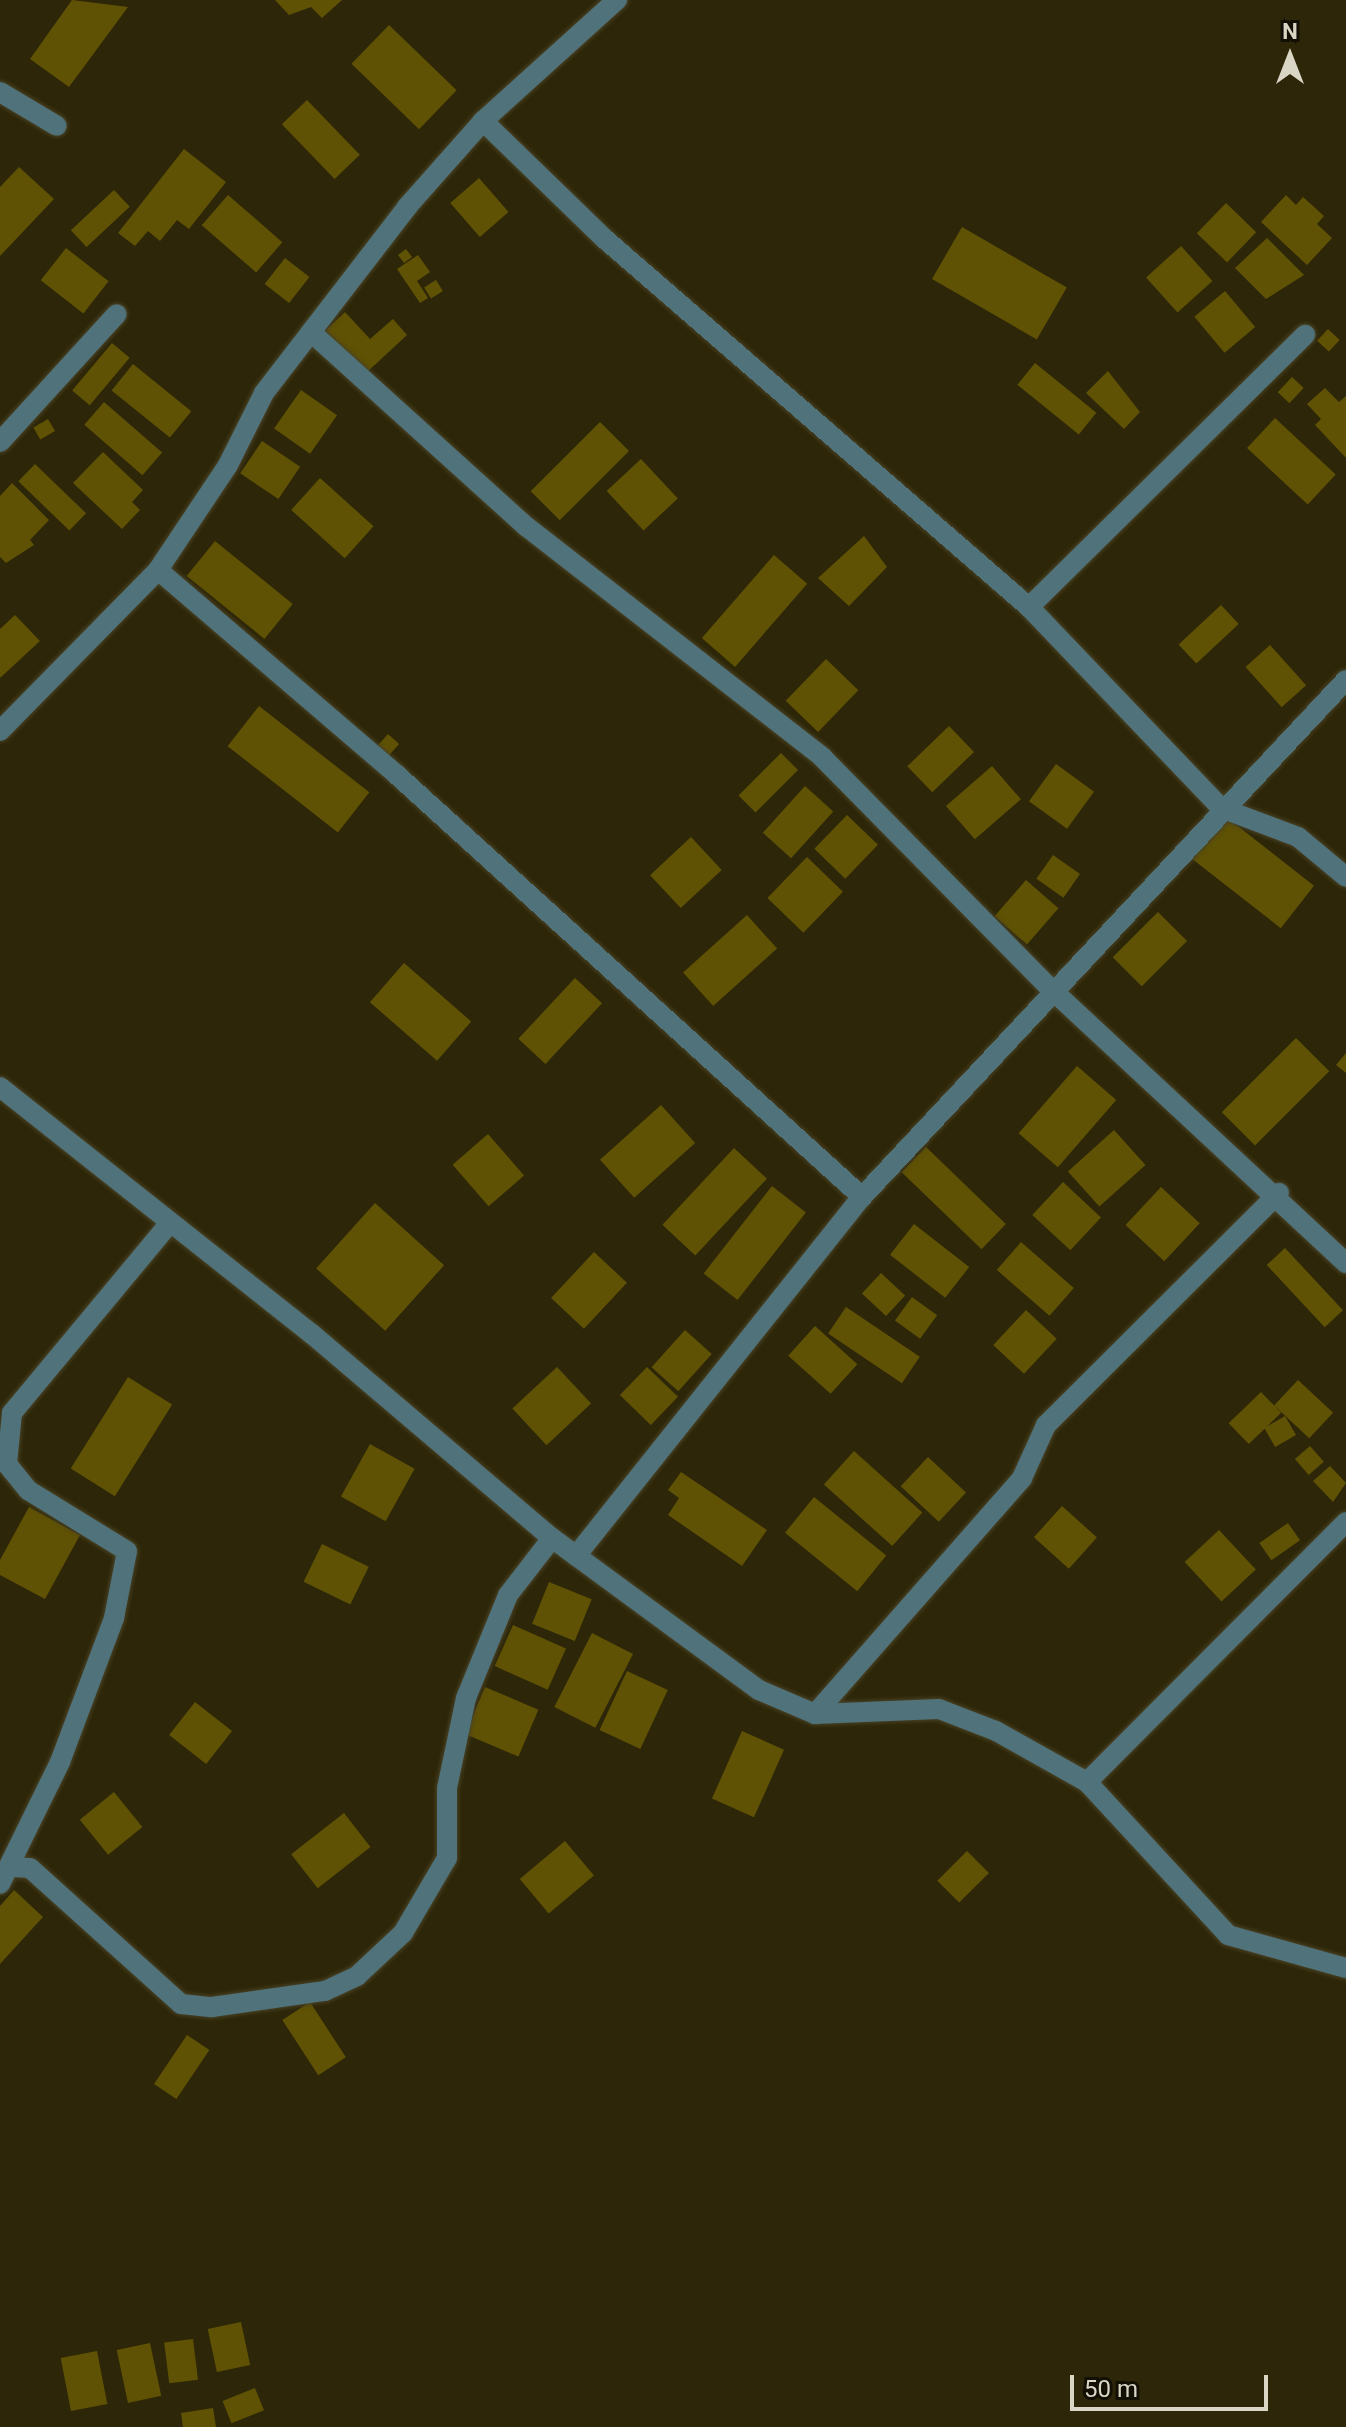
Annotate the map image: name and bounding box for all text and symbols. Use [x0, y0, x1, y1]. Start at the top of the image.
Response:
north arrow [1250, 16, 1330, 96]
text: N [1282, 19, 1298, 44]
scale bar [1074, 2359, 1272, 2409]
text: 50 m [1084, 2375, 1138, 2403]

